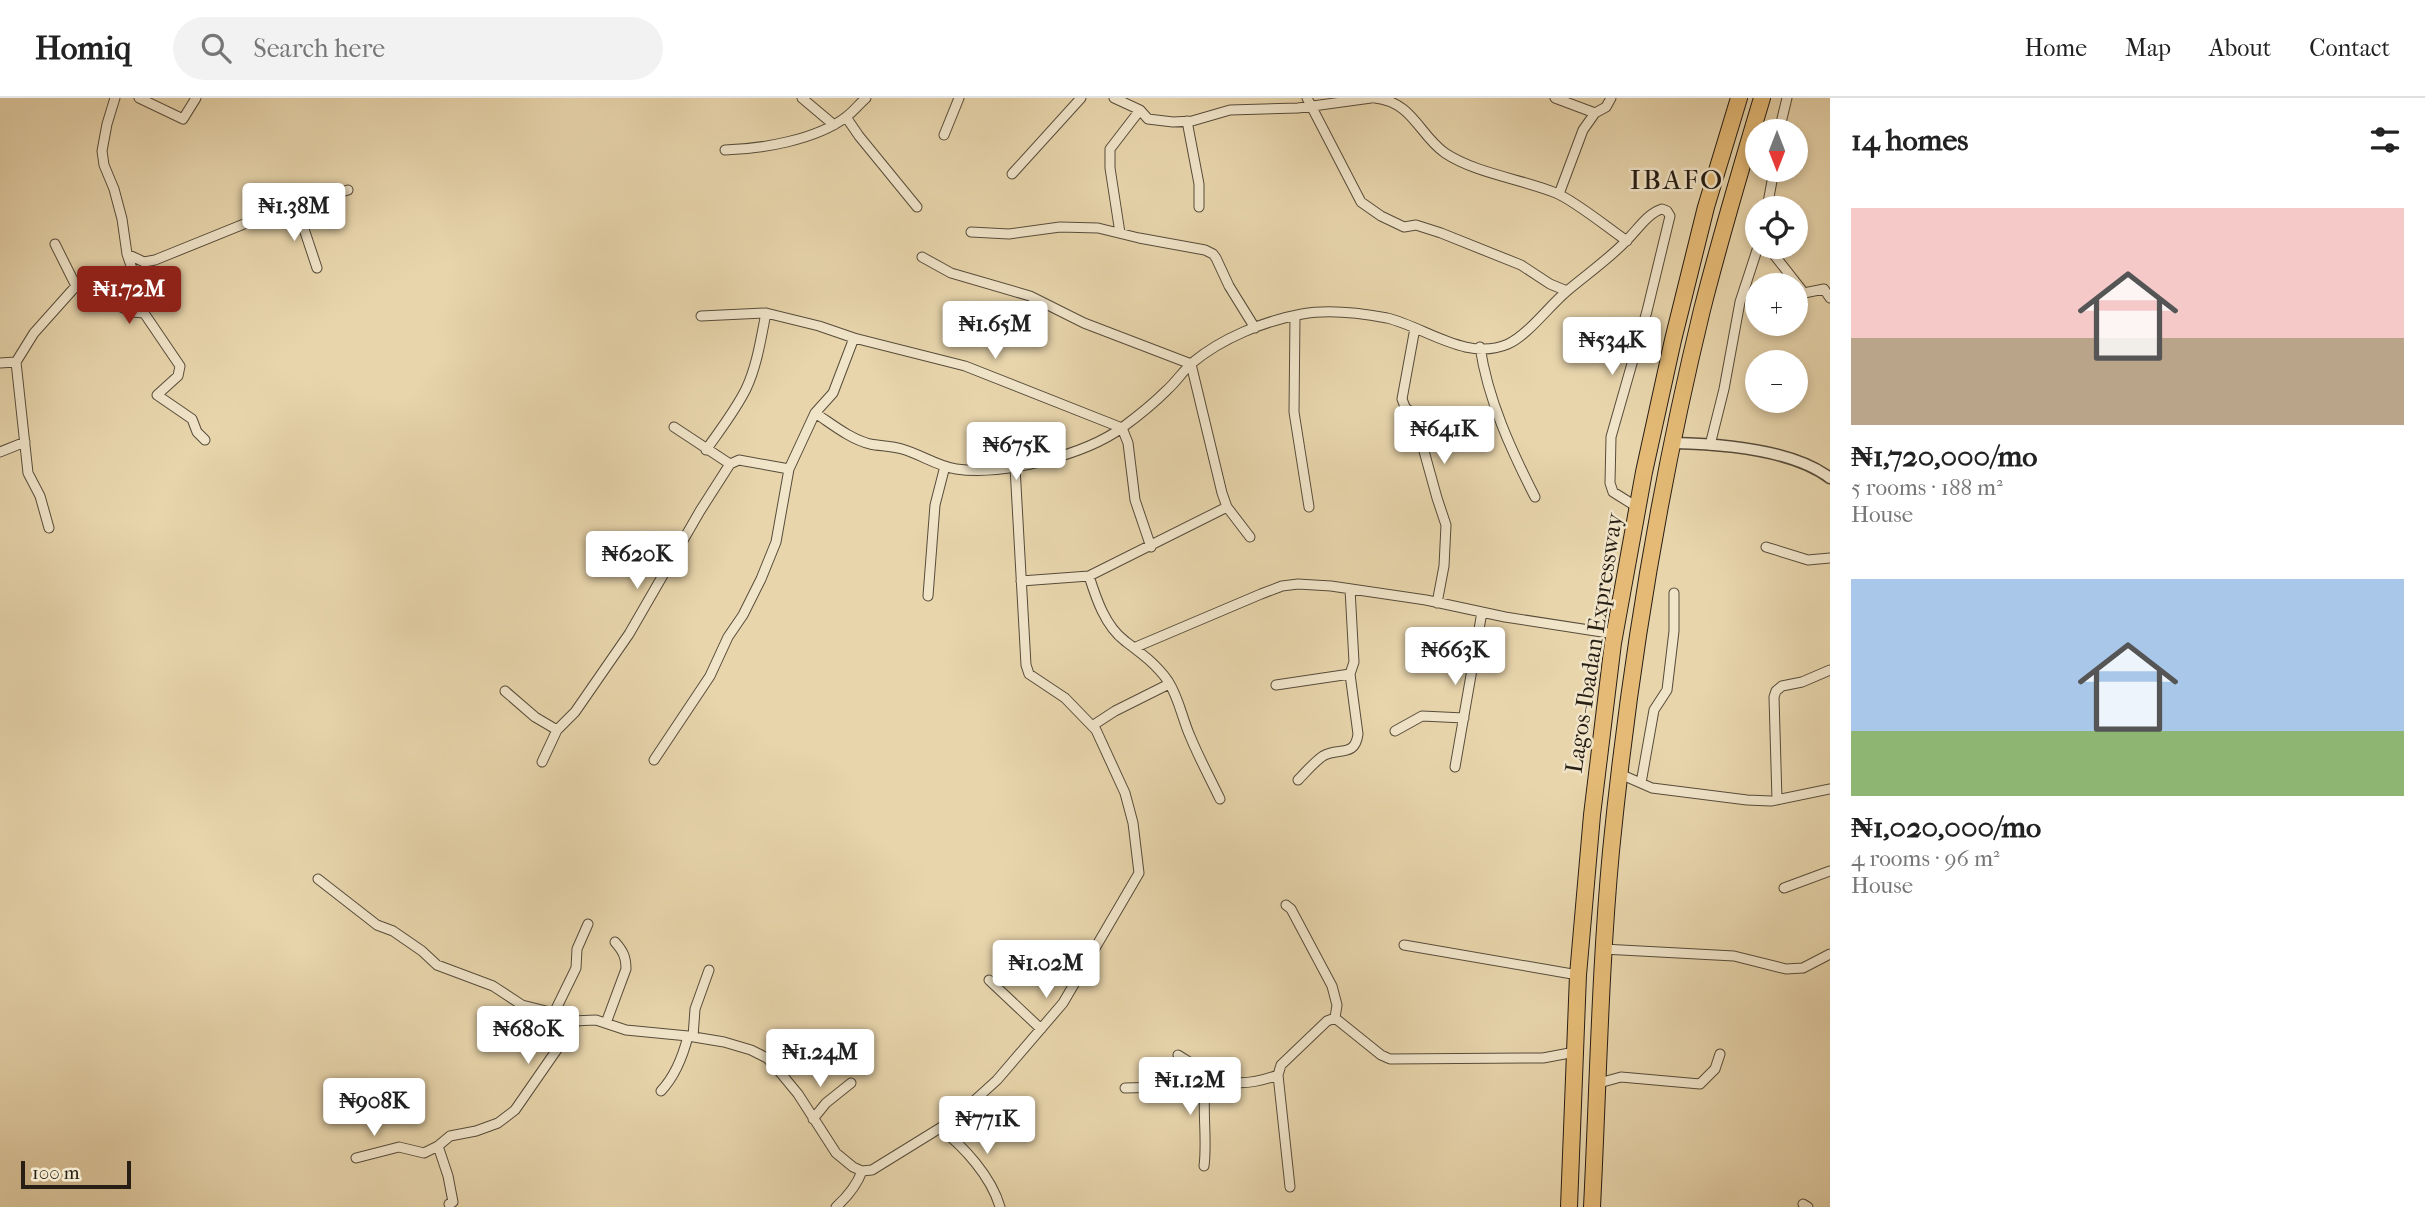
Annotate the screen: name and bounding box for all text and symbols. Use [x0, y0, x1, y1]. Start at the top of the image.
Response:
search box [173, 17, 663, 80]
text: Homiq [35, 29, 131, 68]
icon: search [197, 29, 235, 67]
text: Search here [253, 33, 385, 64]
text: Home [2025, 34, 2087, 62]
text: Map [2125, 34, 2171, 62]
text: About [2209, 34, 2271, 62]
text: Contact [2309, 34, 2390, 62]
north arrow [1745, 119, 1808, 182]
map controls [1745, 119, 1808, 413]
icon: filters [2366, 121, 2404, 159]
text: 14 homes [1851, 123, 1968, 158]
district label: IBAFO [1630, 163, 1724, 196]
pin: ₦1.38M [237, 184, 351, 243]
text: ₦1.38M [258, 192, 330, 219]
button: locate [1745, 196, 1808, 259]
icon: home [2065, 253, 2191, 379]
pin: ₦1.72M [72, 266, 186, 326]
button: + [1745, 273, 1808, 336]
text: ₦1.72M [93, 275, 165, 302]
pin: ₦1.65M [938, 302, 1052, 361]
text: ₦1.65M [959, 310, 1031, 337]
pin: ₦534K [1563, 317, 1661, 377]
text: ₦534K [1579, 326, 1645, 353]
button: − [1745, 350, 1808, 413]
pin: ₦641K [1395, 406, 1493, 466]
text: ₦641K [1410, 415, 1478, 442]
pin: ₦675K [967, 422, 1065, 482]
text: ₦675K [983, 431, 1049, 458]
text: ₦1,720,000/mo [1851, 439, 2038, 474]
text: 5 rooms · 188 m² [1851, 474, 2003, 501]
text: House [1851, 501, 1913, 528]
street label: Lagos-Ibadan Expressway [1560, 510, 1629, 775]
pin: ₦620K [588, 532, 686, 591]
text: ₦620K [602, 540, 672, 567]
icon: home [2065, 624, 2191, 750]
pin: ₦663K [1406, 628, 1504, 687]
text: ₦663K [1421, 636, 1489, 663]
text: ₦1,020,000/mo [1851, 810, 2041, 845]
text: 4 rooms · 96 m² [1851, 845, 2000, 872]
text: House [1851, 872, 1913, 899]
pin: ₦1.02M [989, 940, 1103, 1000]
text: ₦1.02M [1009, 949, 1083, 976]
pin: ₦680K [479, 1006, 577, 1066]
text: ₦680K [493, 1015, 563, 1042]
pin: ₦1.24M [763, 1030, 877, 1089]
text: ₦1.24M [782, 1038, 858, 1065]
pin: ₦1.12M [1133, 1058, 1247, 1117]
text: ₦1.12M [1155, 1066, 1225, 1093]
pin: ₦908K [325, 1079, 423, 1138]
text: ₦908K [339, 1087, 409, 1114]
pin: ₦771K [938, 1096, 1036, 1156]
text: ₦771K [955, 1105, 1019, 1132]
scale bar [21, 1158, 131, 1190]
text: 100 m [32, 1162, 80, 1184]

